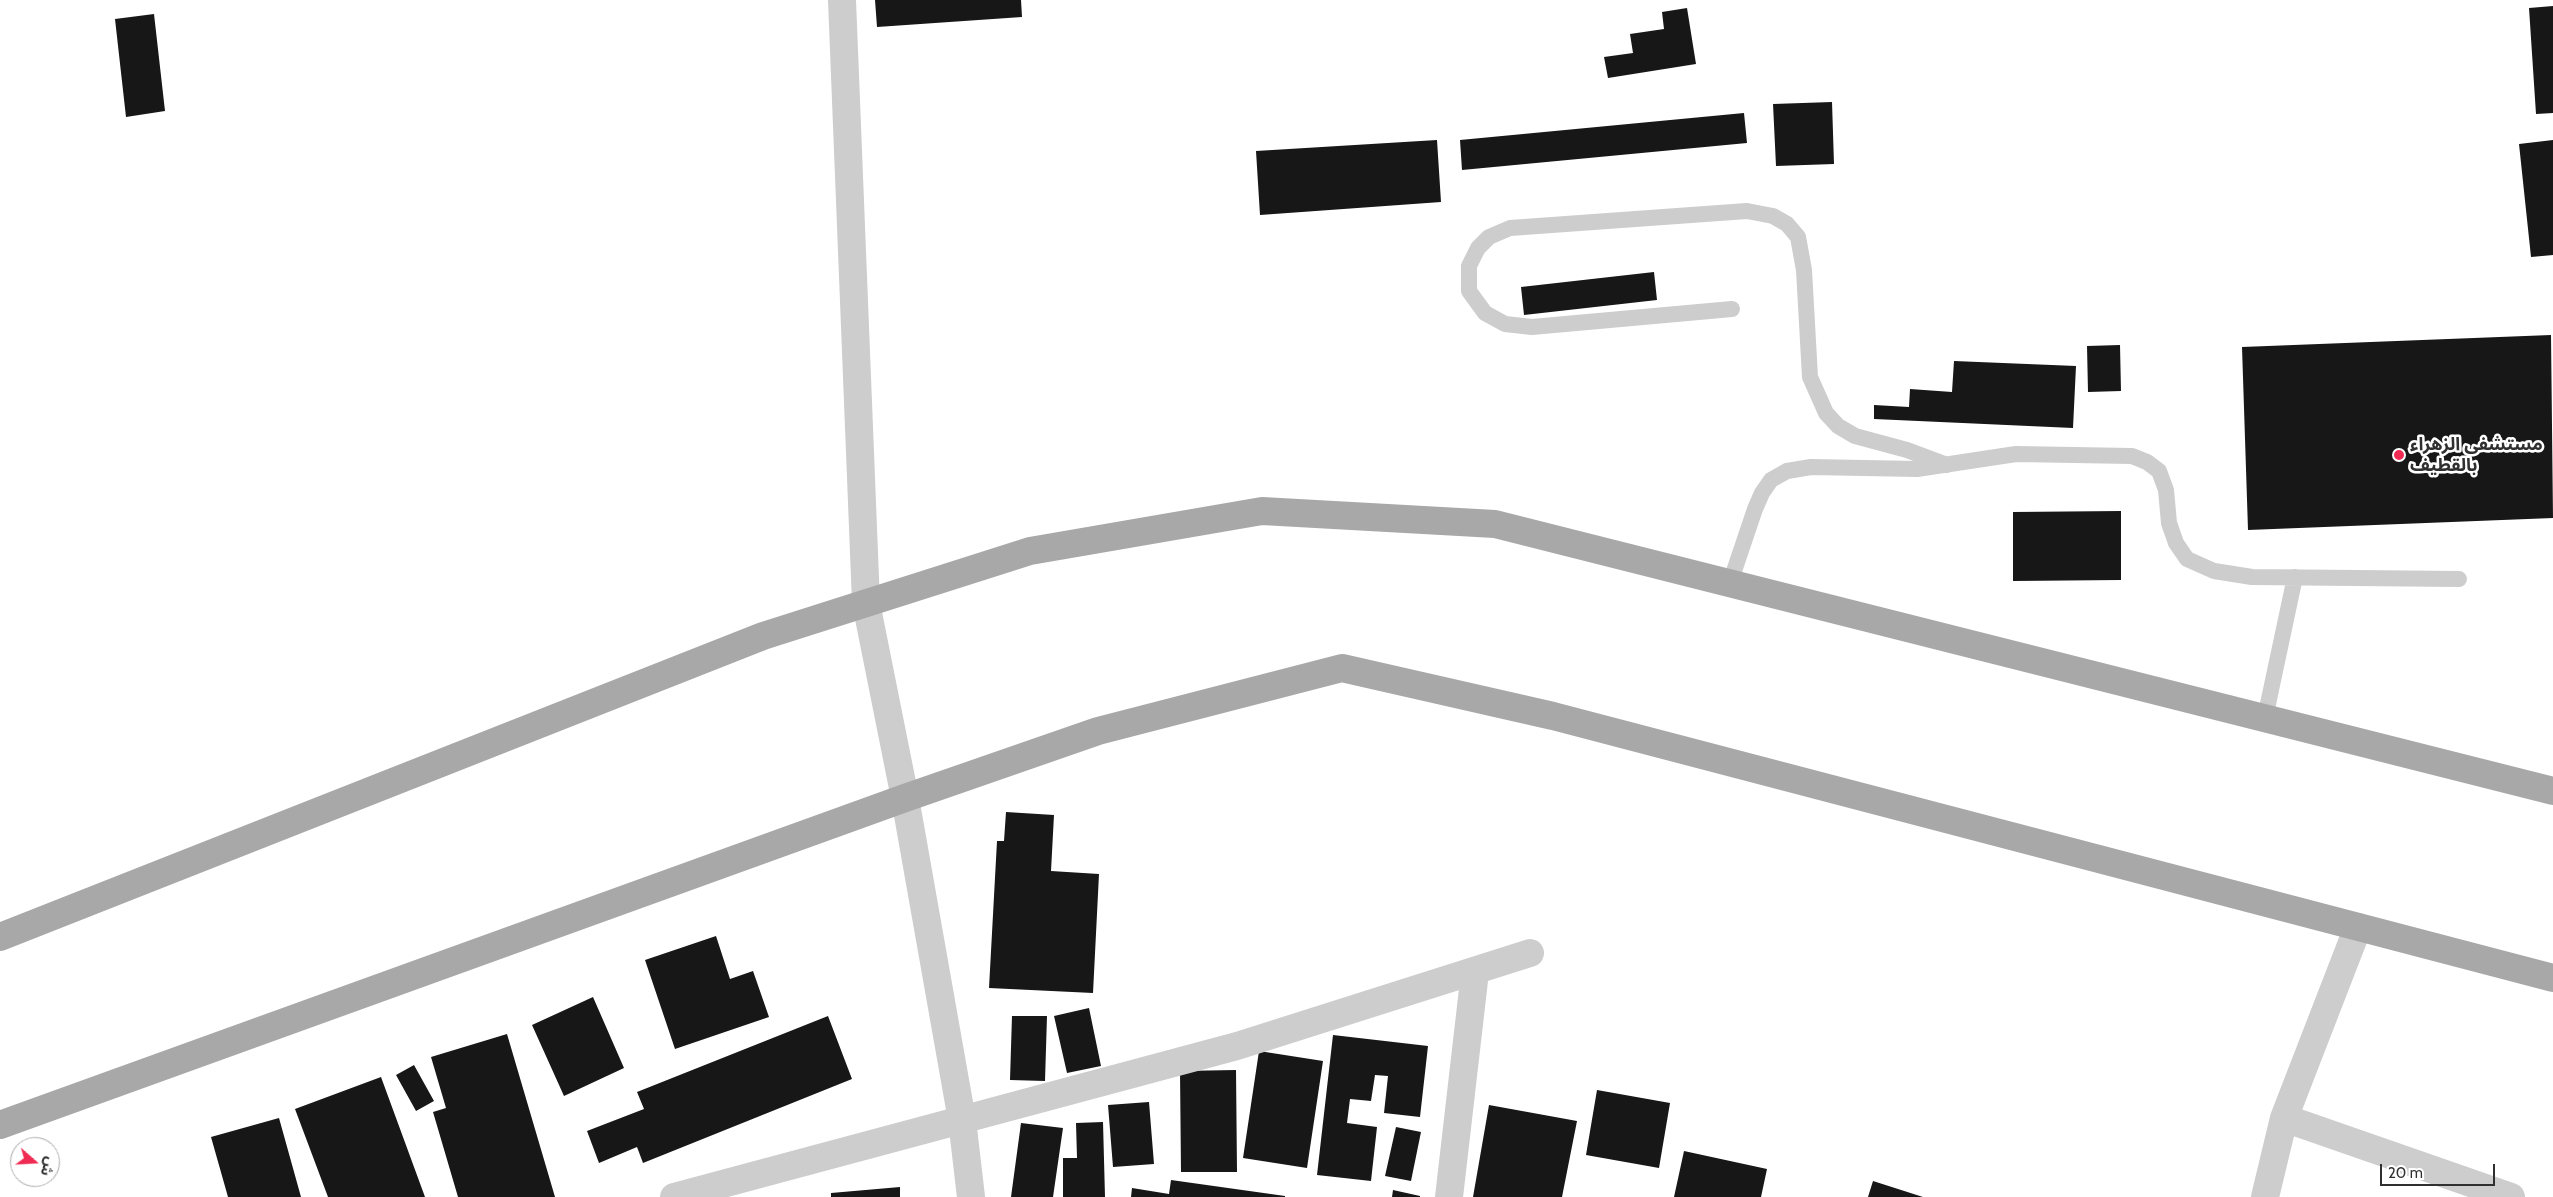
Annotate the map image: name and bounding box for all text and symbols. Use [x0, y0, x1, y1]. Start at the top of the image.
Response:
place label: مستشفى الزهراء بالقطيف [2410, 434, 2543, 476]
marker: مستشفى الزهراء بالقطيف [2392, 448, 2406, 462]
north arrow [10, 1137, 60, 1187]
scale bar [2383, 1154, 2498, 1186]
text: ش [37, 1155, 60, 1179]
text: 20 m [2388, 1164, 2423, 1182]

